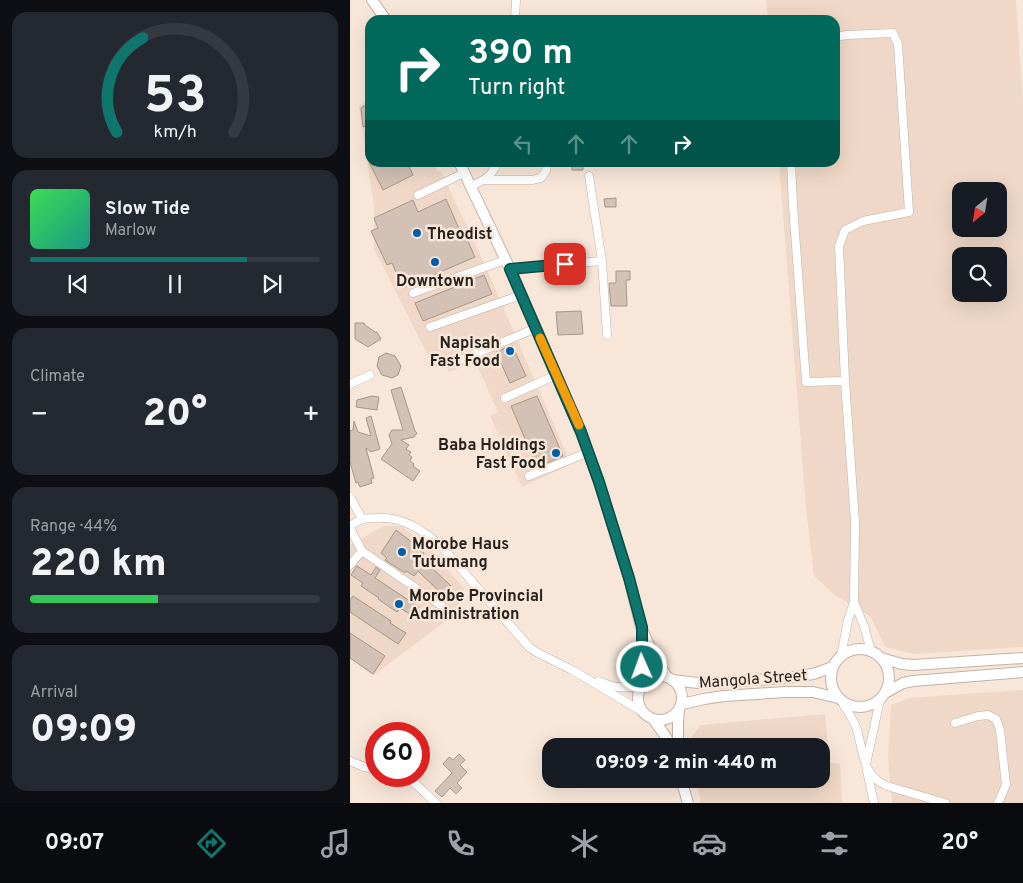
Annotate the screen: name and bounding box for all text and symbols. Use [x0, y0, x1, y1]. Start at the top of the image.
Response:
text: 390 m [468, 32, 573, 76]
icon: right [385, 35, 450, 100]
text: 53 [144, 65, 206, 131]
text: Turn right [468, 75, 565, 102]
text: km/h [153, 121, 197, 144]
icon: left [509, 130, 537, 158]
icon: ahead [562, 130, 590, 158]
icon: ahead [615, 130, 643, 158]
icon: right [668, 130, 696, 158]
north arrow [952, 182, 1008, 238]
map controls [952, 182, 1007, 302]
text: Slow Tide [105, 197, 190, 221]
text: Marlow [105, 221, 157, 241]
place label: Theodist [427, 225, 492, 245]
marker: Theodist [411, 227, 423, 239]
pin [544, 243, 586, 285]
button: search [952, 247, 1007, 302]
icon: arrive [551, 250, 579, 278]
marker: Downtown [429, 256, 441, 268]
icon: previous [64, 270, 92, 298]
icon: pause [161, 270, 189, 298]
icon: next [258, 270, 286, 298]
place label: Downtown [396, 272, 474, 292]
place label: Napisah Fast Food [430, 334, 500, 372]
marker: Napisah Fast Food [504, 345, 516, 357]
text: Climate [30, 367, 85, 387]
text: 20° [143, 391, 207, 440]
text: − [30, 398, 48, 434]
text: + [302, 398, 320, 434]
place label: Baba Holdings Fast Food [438, 436, 546, 474]
marker: Baba Holdings Fast Food [550, 447, 562, 459]
text: Range · 44% [30, 517, 117, 537]
place label: Morobe Haus Tutumang [412, 535, 509, 573]
text: 220 km [30, 541, 167, 590]
marker: Morobe Haus Tutumang [396, 546, 408, 558]
place label: Morobe Provincial Administration [409, 587, 544, 625]
marker: Morobe Provincial Administration [393, 598, 405, 610]
position arrow [615, 640, 667, 692]
street label: Mangola Street [698, 666, 808, 694]
text: Arrival [30, 683, 78, 703]
text: 09:09 [30, 707, 137, 756]
speed limit sign: 60 [365, 722, 430, 787]
text: 09:09 · 2 min · 440 m [595, 751, 777, 775]
icon: directions [194, 826, 229, 861]
icon: music [318, 826, 353, 861]
icon: phone [443, 826, 478, 861]
icon: climate [567, 826, 602, 861]
icon: car [692, 826, 727, 861]
icon: filters [817, 826, 852, 861]
text: 09:07 [45, 830, 104, 857]
text: 20° [941, 830, 978, 857]

